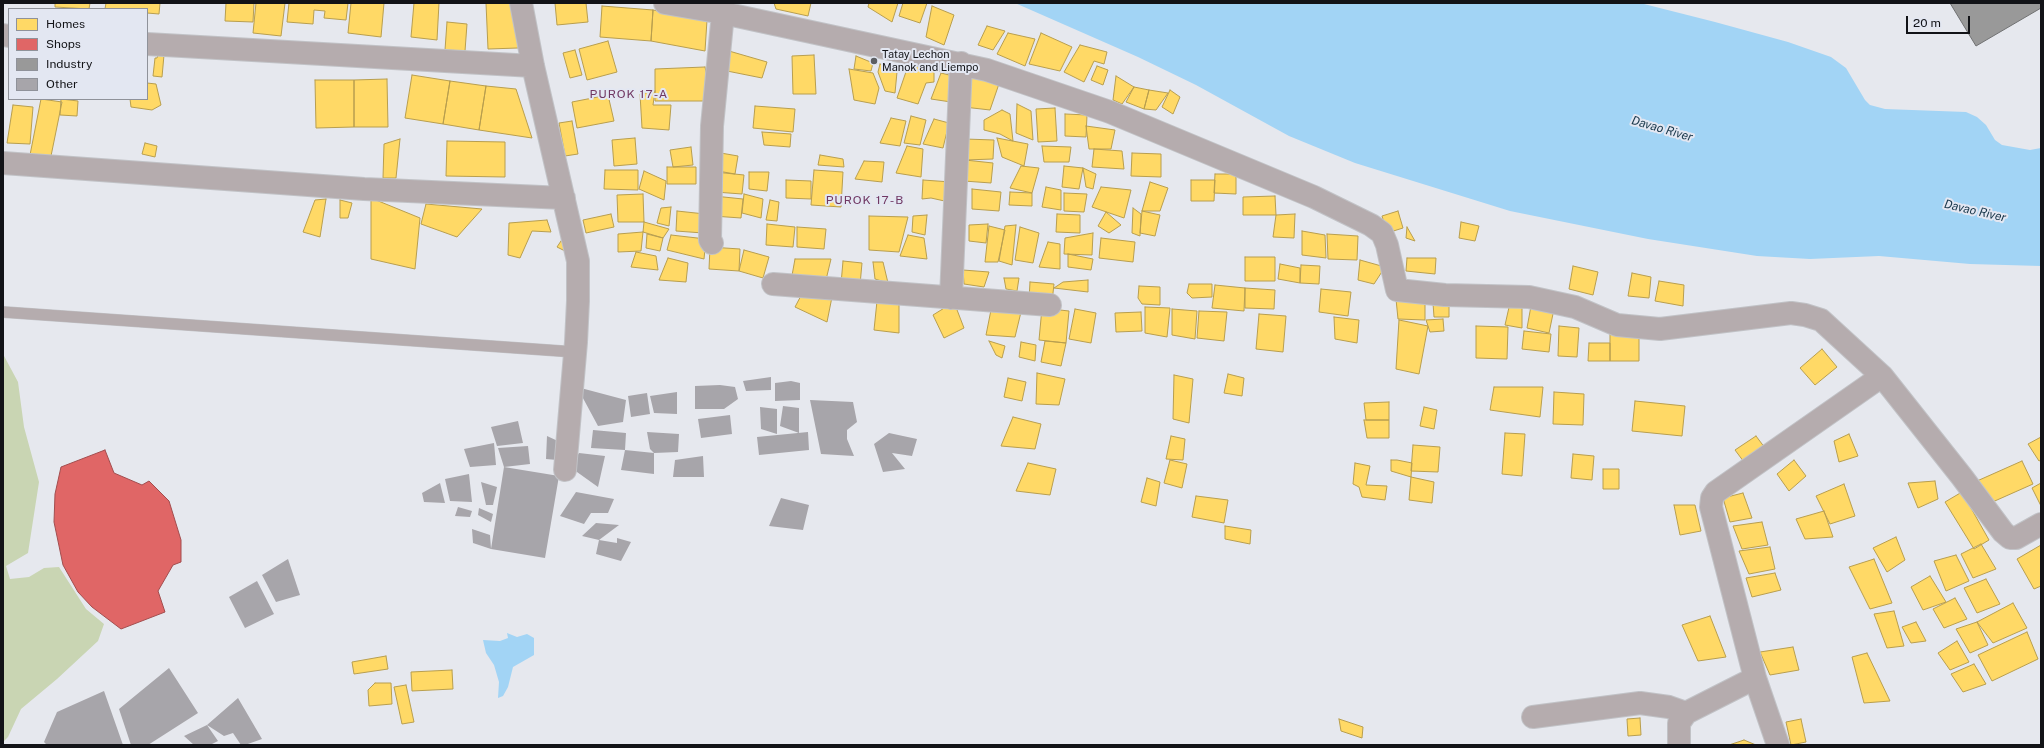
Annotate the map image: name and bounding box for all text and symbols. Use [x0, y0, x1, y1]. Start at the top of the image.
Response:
legend [8, 8, 148, 100]
scale bar [1908, 8, 1972, 34]
text: 20 m [1913, 16, 1941, 30]
text: Homes [46, 17, 85, 31]
text: Shops [46, 37, 81, 51]
place label: Tatay Lechon Manok and Liempo [882, 48, 978, 74]
marker: Tatay Lechon Manok and Liempo [869, 56, 879, 66]
text: Industry [46, 57, 92, 71]
text: Other [46, 77, 78, 91]
district label: PUROK 17-A [590, 87, 668, 101]
water label: Davao River [1630, 113, 1694, 145]
district label: PUROK 17-B [826, 193, 904, 207]
water label: Davao River [1943, 197, 2007, 225]

